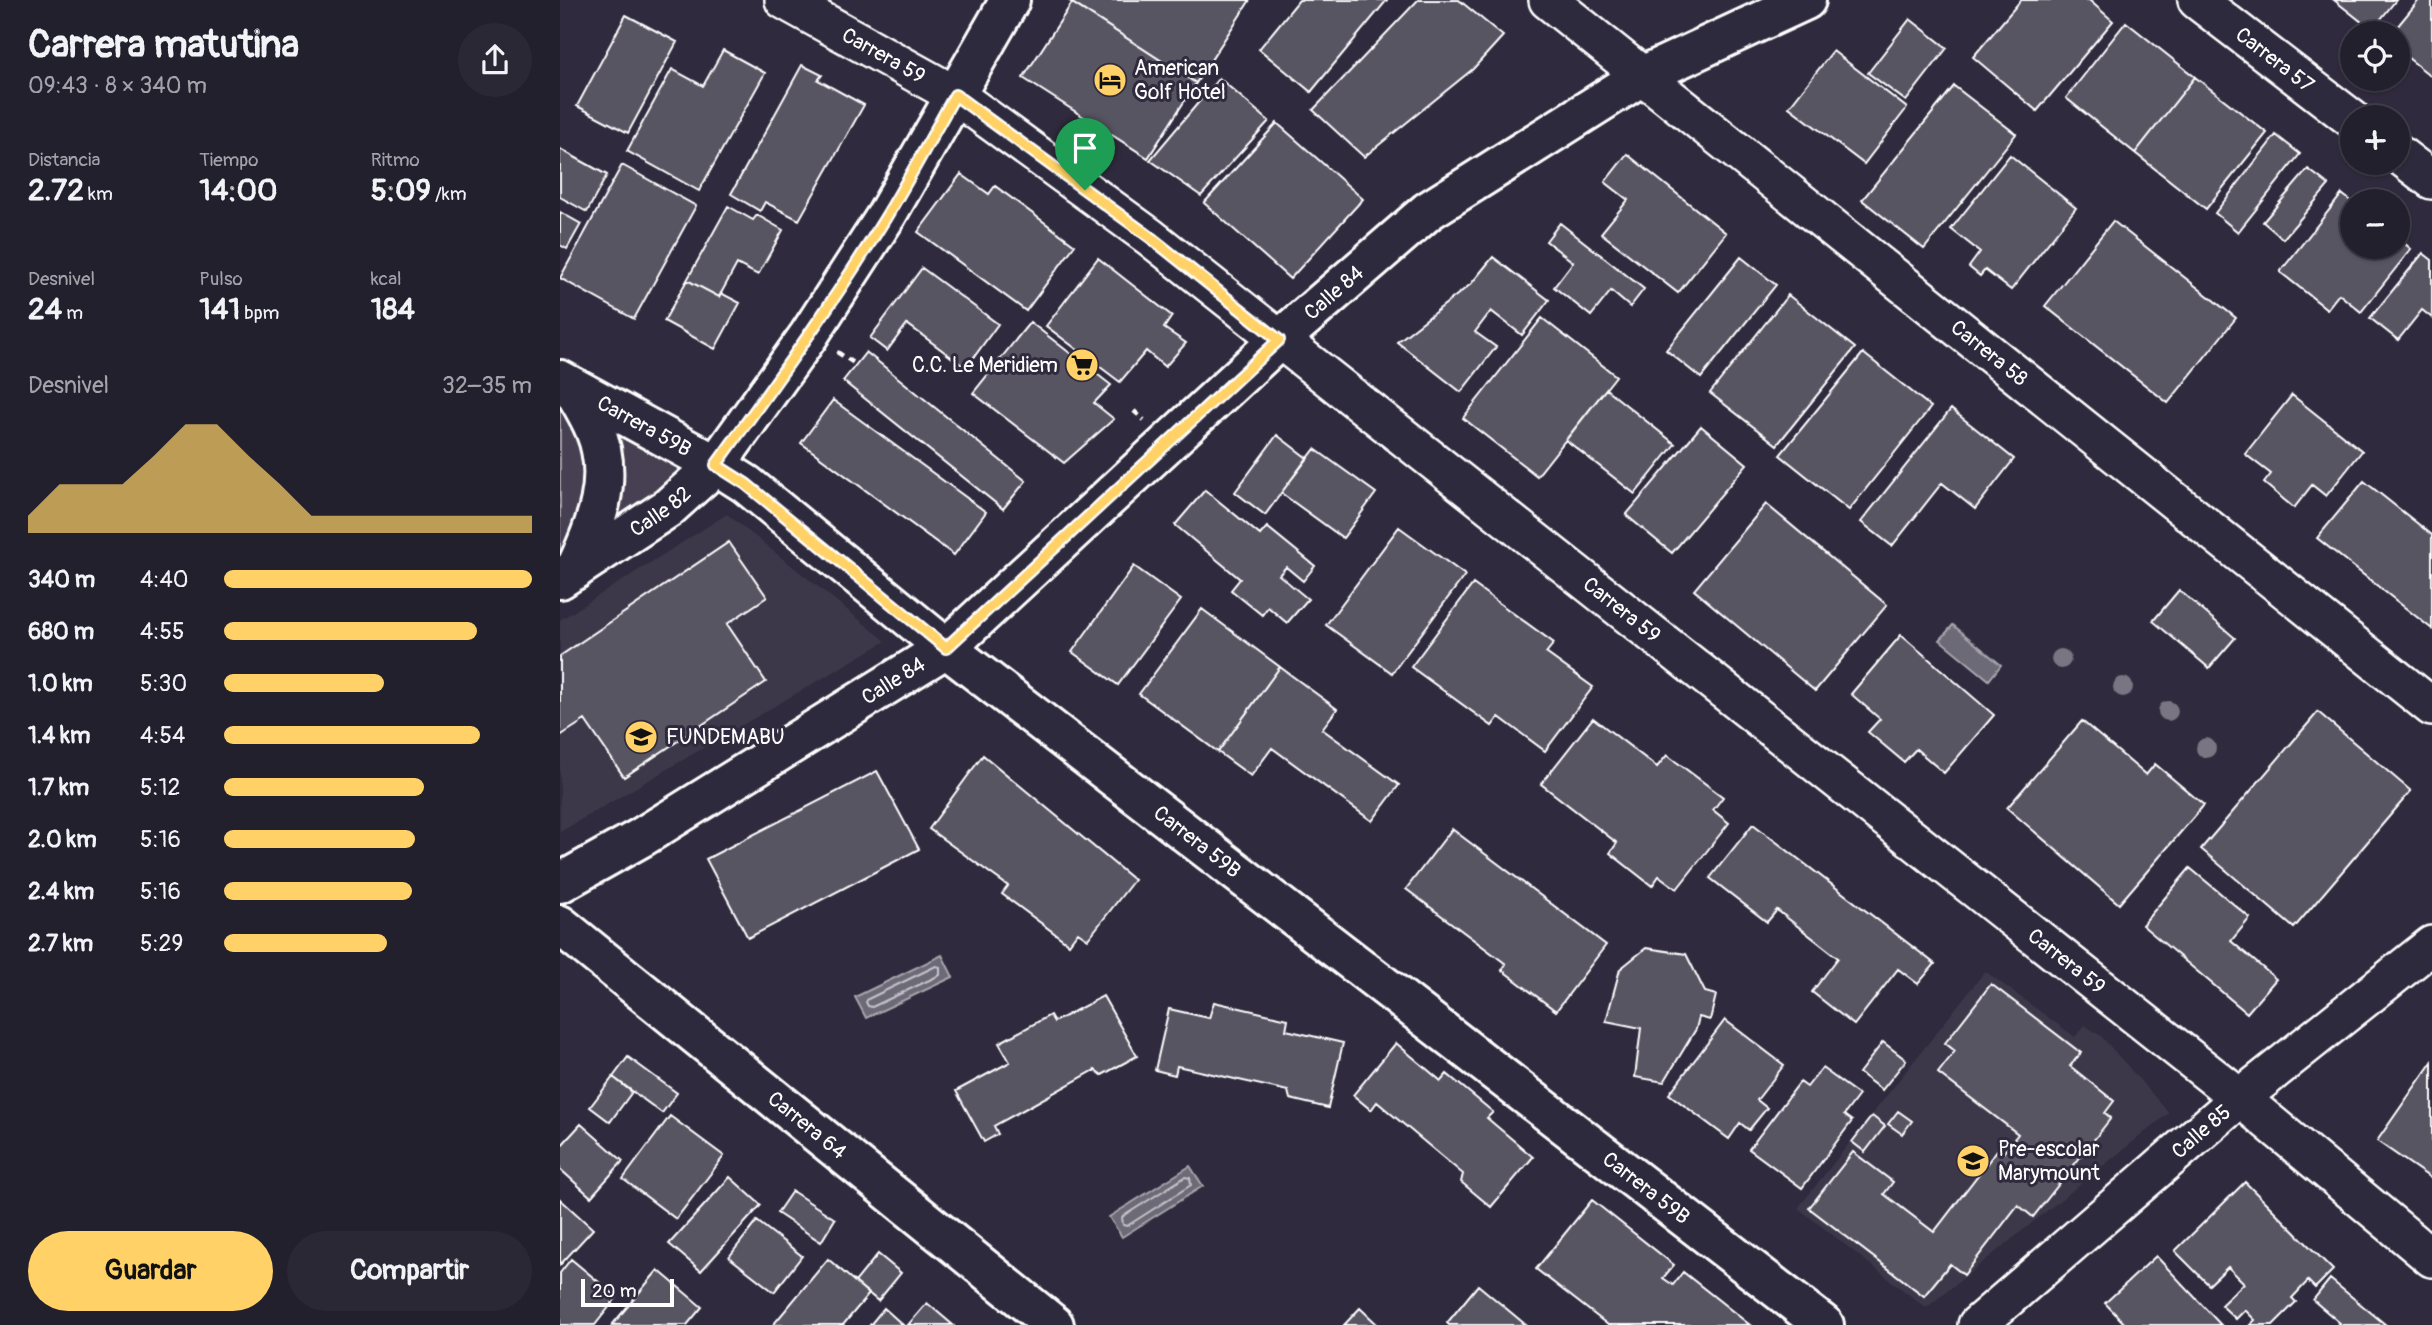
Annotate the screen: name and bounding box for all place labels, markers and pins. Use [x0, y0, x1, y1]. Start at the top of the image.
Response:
place label: American Golf Hotel [1134, 55, 1226, 106]
hotel icon: American Golf Hotel [1091, 61, 1129, 99]
pin [1055, 118, 1115, 190]
supermarket icon: C.C. Le Meridiem [1063, 346, 1101, 384]
place label: C.C. Le Meridiem [912, 352, 1058, 379]
school or university icon: FUNDEMABU [622, 718, 660, 756]
place label: FUNDEMABU [666, 724, 785, 751]
place label: Pre-escolar Marymount [1998, 1136, 2101, 1187]
school or university icon: Pre-escolar Marymount [1954, 1142, 1992, 1180]

